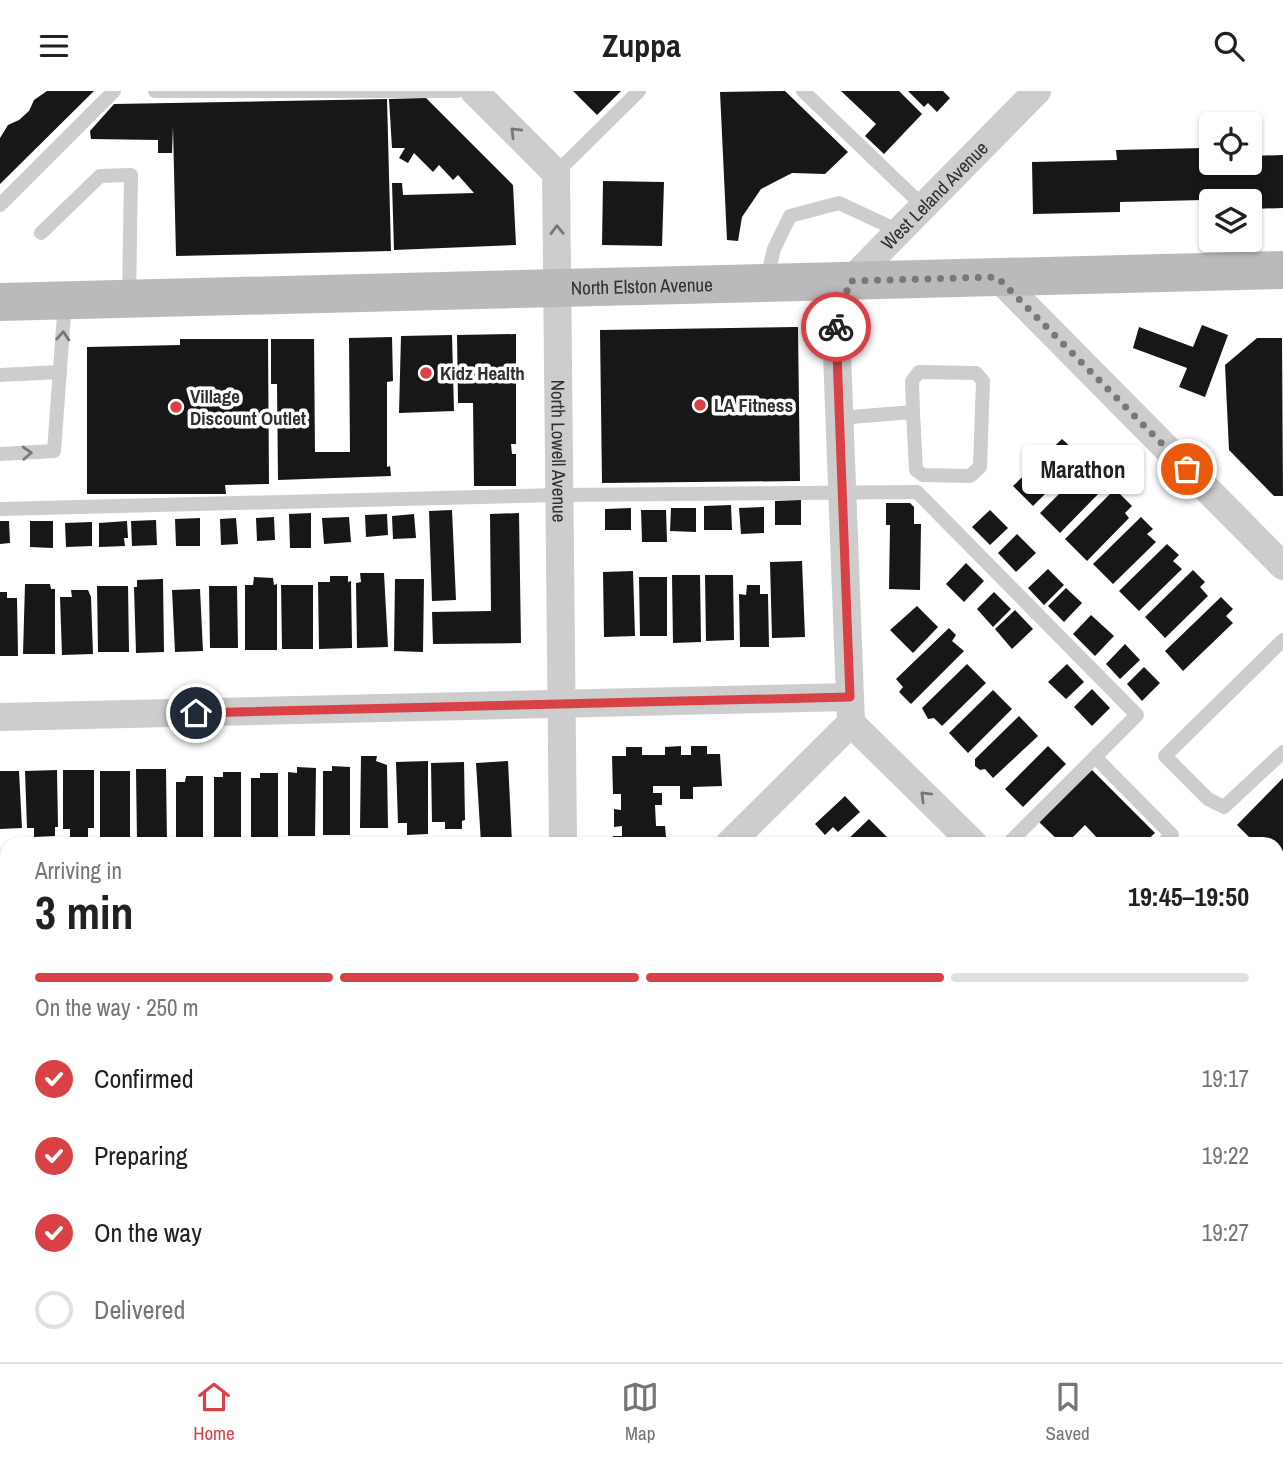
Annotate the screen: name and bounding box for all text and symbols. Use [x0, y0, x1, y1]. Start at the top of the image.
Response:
text: Zuppa [602, 24, 681, 67]
icon: menu [35, 27, 73, 65]
icon: search [1210, 27, 1248, 65]
map controls [1199, 112, 1262, 252]
button: locate [1199, 112, 1262, 175]
one-way arrow [511, 128, 523, 140]
street label: West Leland Avenue [875, 135, 994, 255]
button: layers [1199, 189, 1262, 252]
one-way arrow [549, 224, 565, 235]
street label: North Elston Avenue [571, 271, 713, 301]
courier [801, 292, 871, 362]
icon: bike [817, 308, 855, 346]
one-way arrow [55, 330, 70, 341]
place label: Kidz Health [440, 360, 525, 386]
marker: Kidz Health [418, 365, 434, 381]
street label: North Lowell Avenue [545, 379, 573, 523]
place label: Village Discount Outlet [190, 383, 306, 431]
place label: LA Fitness [714, 392, 793, 418]
marker: LA Fitness [692, 397, 708, 413]
marker: Village Discount Outlet [168, 399, 184, 415]
pin [1157, 439, 1217, 499]
one-way arrow [22, 445, 33, 460]
callout: Marathon [1023, 445, 1145, 493]
icon: bag [1168, 450, 1206, 488]
text: Marathon [1041, 454, 1125, 485]
pin [166, 683, 226, 743]
icon: home [177, 694, 215, 732]
one-way arrow [920, 791, 933, 804]
text: Arriving in [35, 855, 122, 886]
text: 19:45–19:50 [1128, 879, 1249, 914]
text: 3 min [35, 881, 134, 943]
text: On the way · 250 m [35, 992, 199, 1023]
icon: check [35, 1060, 73, 1098]
text: Confirmed [94, 1061, 194, 1096]
text: 19:17 [1202, 1063, 1249, 1094]
icon: check [35, 1137, 73, 1175]
text: Preparing [94, 1138, 188, 1173]
text: 19:22 [1202, 1140, 1249, 1171]
icon: check [35, 1214, 73, 1252]
text: On the way [94, 1215, 202, 1250]
text: 19:27 [1202, 1217, 1249, 1248]
text: Delivered [94, 1292, 185, 1327]
tab: Home [193, 1378, 235, 1446]
tab: Map [621, 1378, 659, 1446]
tab: Saved [1046, 1378, 1090, 1446]

